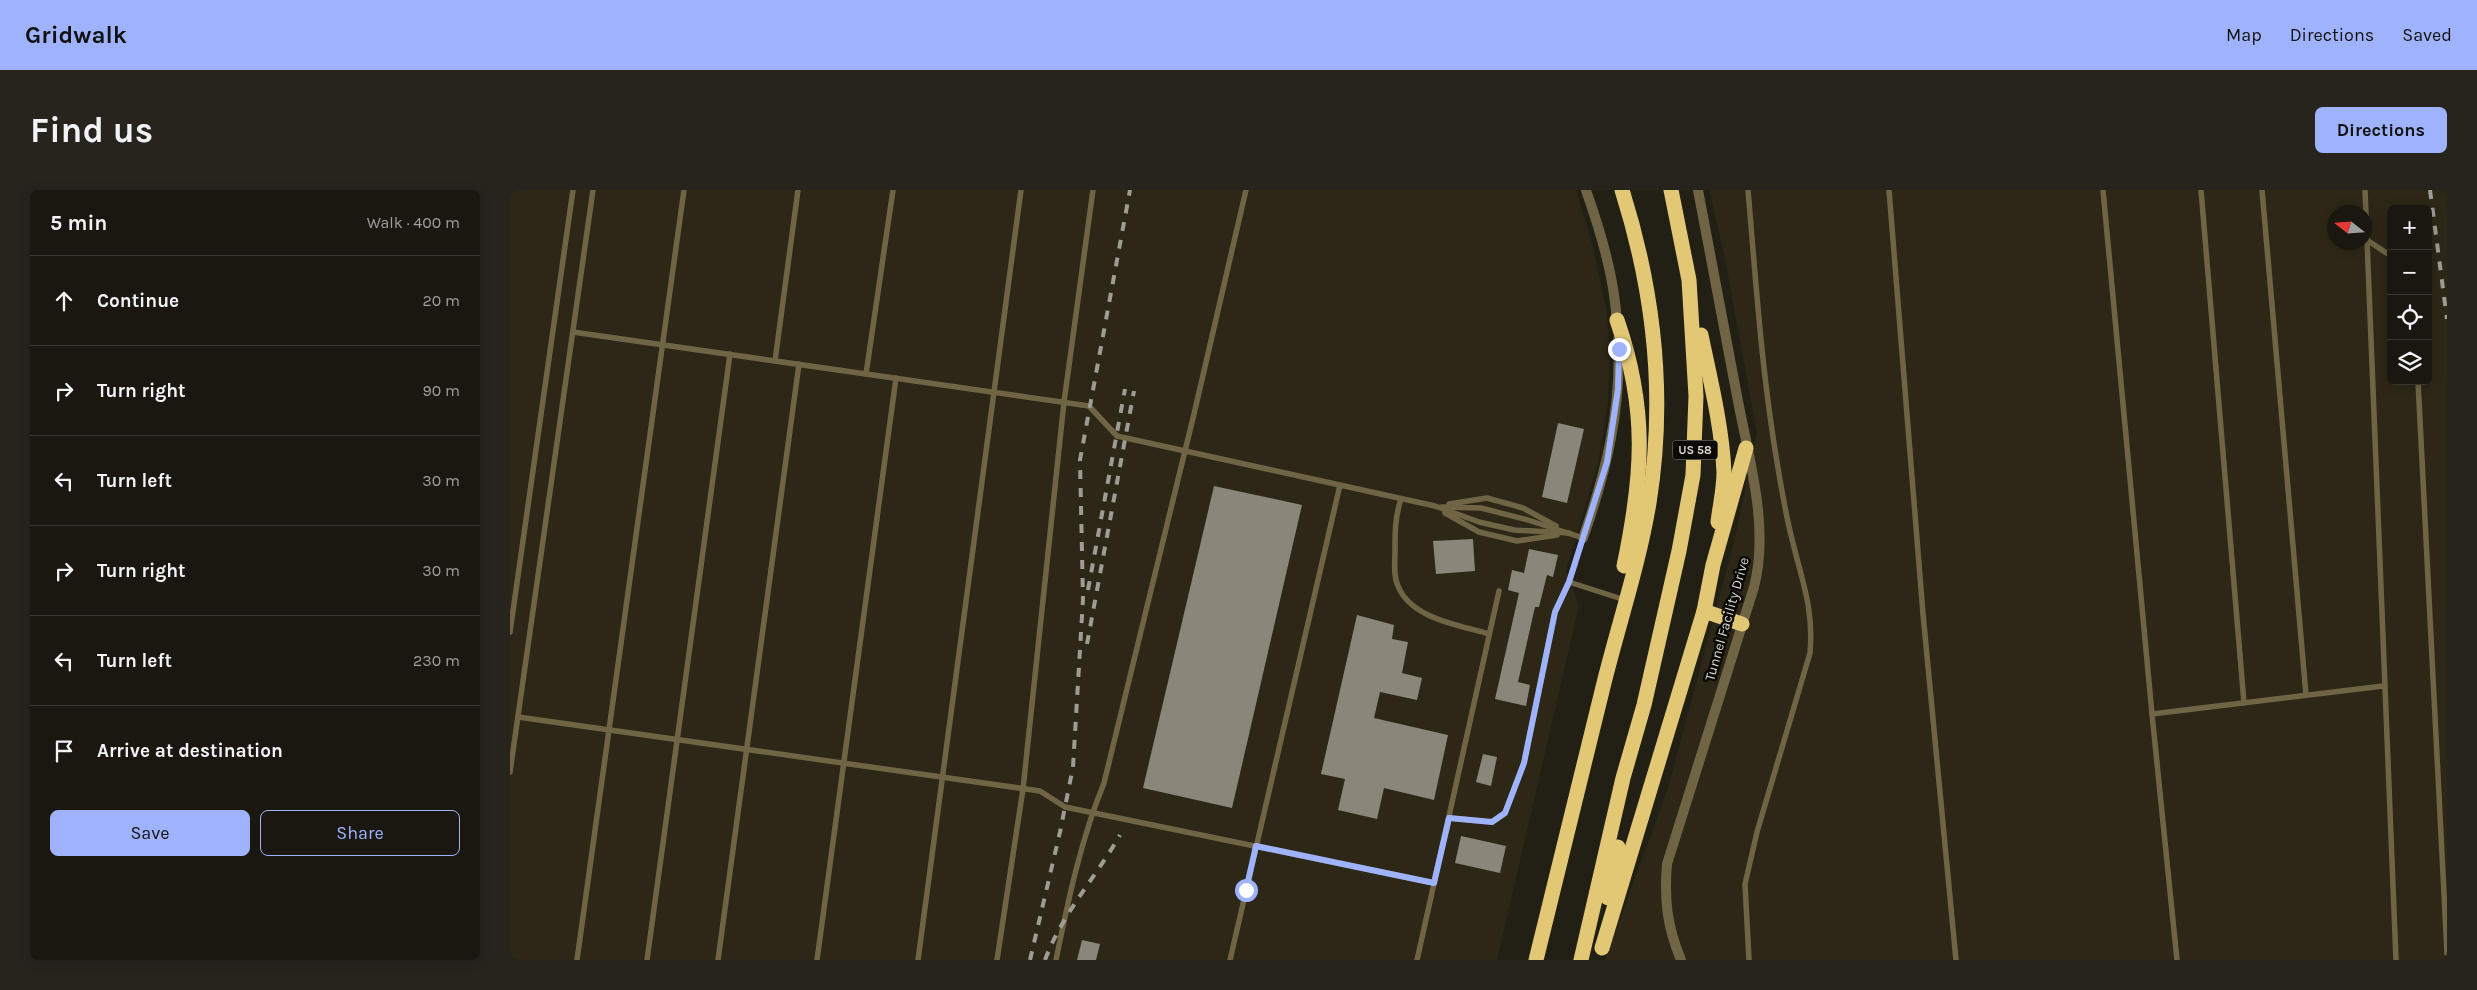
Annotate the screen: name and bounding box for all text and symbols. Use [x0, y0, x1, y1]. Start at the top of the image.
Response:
text: Gridwalk [25, 21, 127, 49]
text: Map [2226, 24, 2262, 46]
text: Directions [2290, 24, 2374, 46]
text: Saved [2402, 24, 2452, 46]
button: Directions [2315, 107, 2447, 153]
text: Find us [30, 110, 153, 151]
north arrow [2327, 205, 2372, 250]
map controls [2387, 205, 2432, 385]
button: + [2387, 205, 2432, 250]
text: 5 min [50, 211, 107, 235]
text: Walk · 400 m [367, 213, 460, 232]
button: − [2387, 250, 2432, 295]
icon: ahead [50, 287, 78, 315]
text: Continue [97, 290, 179, 312]
text: 20 m [422, 291, 460, 310]
button: locate [2387, 295, 2432, 340]
route end [1608, 338, 1631, 361]
button: layers [2387, 340, 2432, 385]
icon: right [50, 377, 78, 405]
text: Turn right [97, 380, 186, 402]
text: 90 m [422, 381, 460, 400]
road number: US 58 [1672, 440, 1718, 460]
icon: left [50, 467, 78, 495]
text: Turn left [97, 470, 172, 492]
text: 30 m [422, 471, 460, 490]
street label: Tunnel Facility Drive [1701, 555, 1753, 683]
icon: right [50, 557, 78, 585]
text: Turn right [97, 560, 186, 582]
text: 30 m [422, 561, 460, 580]
icon: left [50, 647, 78, 675]
text: Turn left [97, 650, 172, 672]
text: 230 m [413, 651, 460, 670]
icon: arrive [50, 737, 78, 765]
text: Arrive at destination [97, 740, 283, 762]
button: Save [50, 810, 250, 856]
button: Share [260, 810, 460, 856]
route start [1235, 879, 1258, 902]

